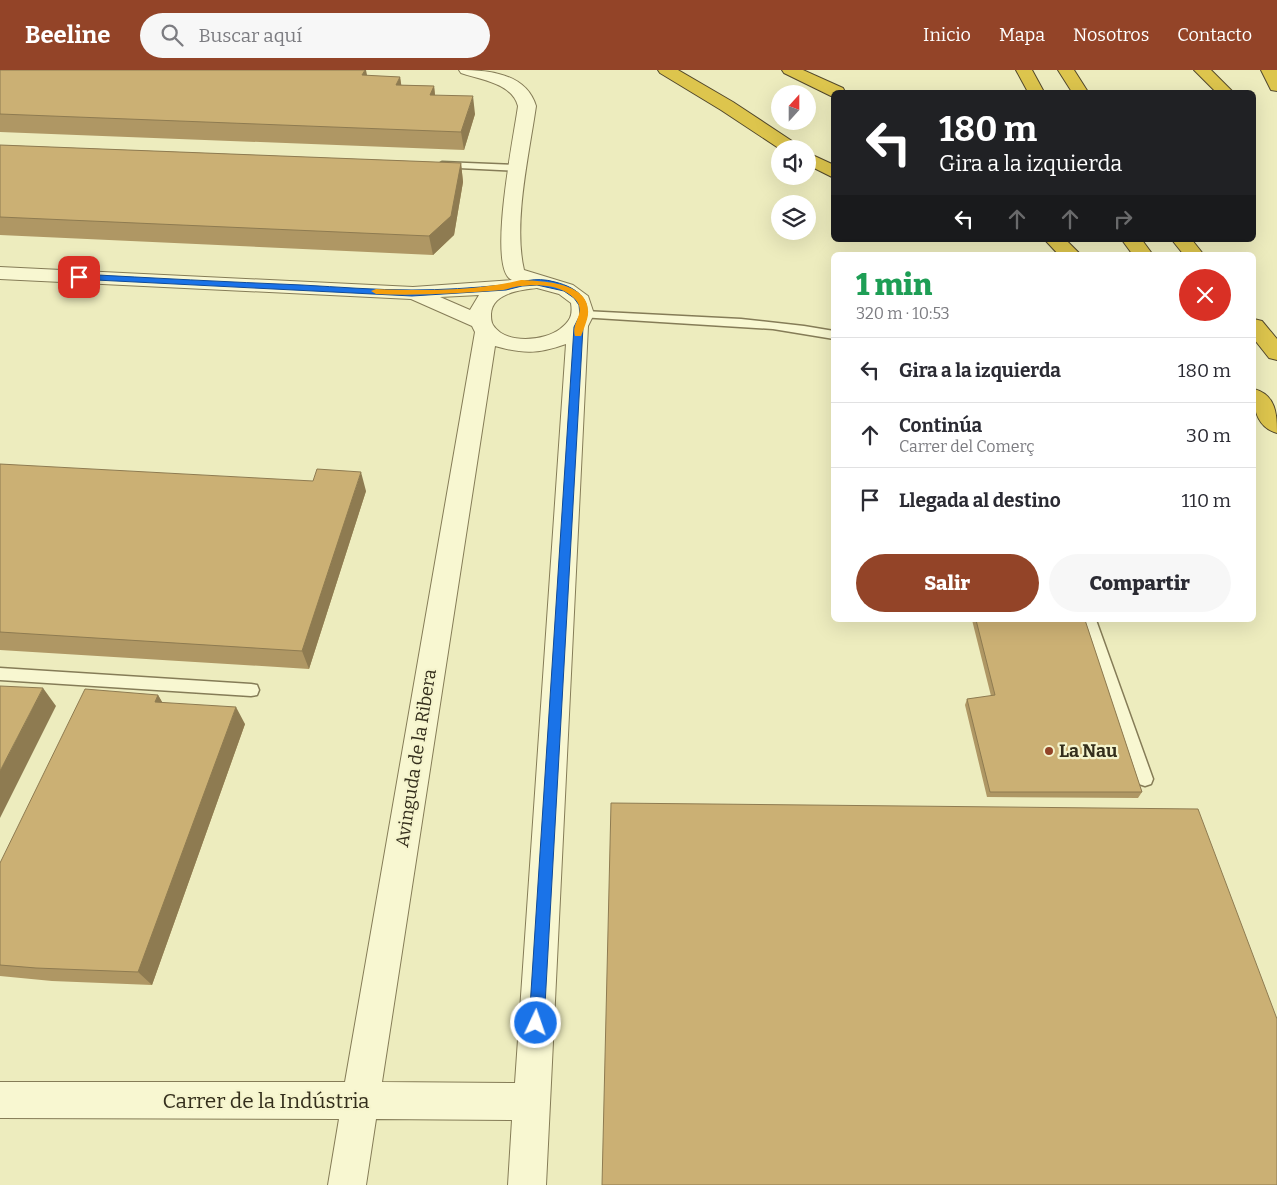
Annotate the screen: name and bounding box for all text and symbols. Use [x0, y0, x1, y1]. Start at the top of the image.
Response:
search box [140, 13, 490, 58]
text: Beeline [25, 21, 110, 49]
icon: search [158, 21, 186, 49]
text: Buscar aquí [198, 24, 302, 47]
text: Inicio [923, 24, 971, 46]
text: Mapa [999, 24, 1045, 46]
text: Nosotros [1073, 24, 1149, 46]
text: Contacto [1177, 24, 1252, 46]
north arrow [771, 85, 816, 130]
map controls [771, 85, 816, 240]
text: 180 m [939, 108, 1037, 150]
icon: left [856, 110, 921, 175]
button: sound [771, 140, 816, 185]
text: Gira a la izquierda [939, 150, 1122, 177]
button: layers [771, 195, 816, 240]
icon: left [950, 205, 978, 233]
icon: ahead [1003, 205, 1031, 233]
icon: ahead [1056, 205, 1084, 233]
icon: right [1109, 205, 1137, 233]
pin [58, 256, 100, 298]
icon: arrive [65, 263, 93, 291]
text: 1 min [856, 267, 932, 303]
button: close [1179, 269, 1231, 321]
text: 320 m · 10:53 [856, 304, 950, 323]
icon: left [856, 356, 884, 384]
text: Gira a la izquierda [899, 359, 1061, 382]
text: 180 m [1178, 359, 1231, 382]
text: Continúa [899, 414, 982, 437]
icon: ahead [856, 421, 884, 449]
text: 30 m [1186, 424, 1231, 447]
text: Carrer del Comerç [899, 437, 1034, 456]
icon: arrive [856, 486, 884, 514]
text: Llegada al destino [899, 489, 1061, 512]
text: 110 m [1181, 489, 1231, 512]
button: Salir [856, 554, 1039, 612]
button: Compartir [1049, 554, 1231, 612]
street label: Avinguda de la Ribera [391, 667, 441, 849]
place label: La Nau [1059, 740, 1118, 762]
marker: La Nau [1043, 745, 1055, 757]
position arrow [509, 996, 561, 1048]
street label: Carrer de la Indústria [162, 1088, 370, 1114]

